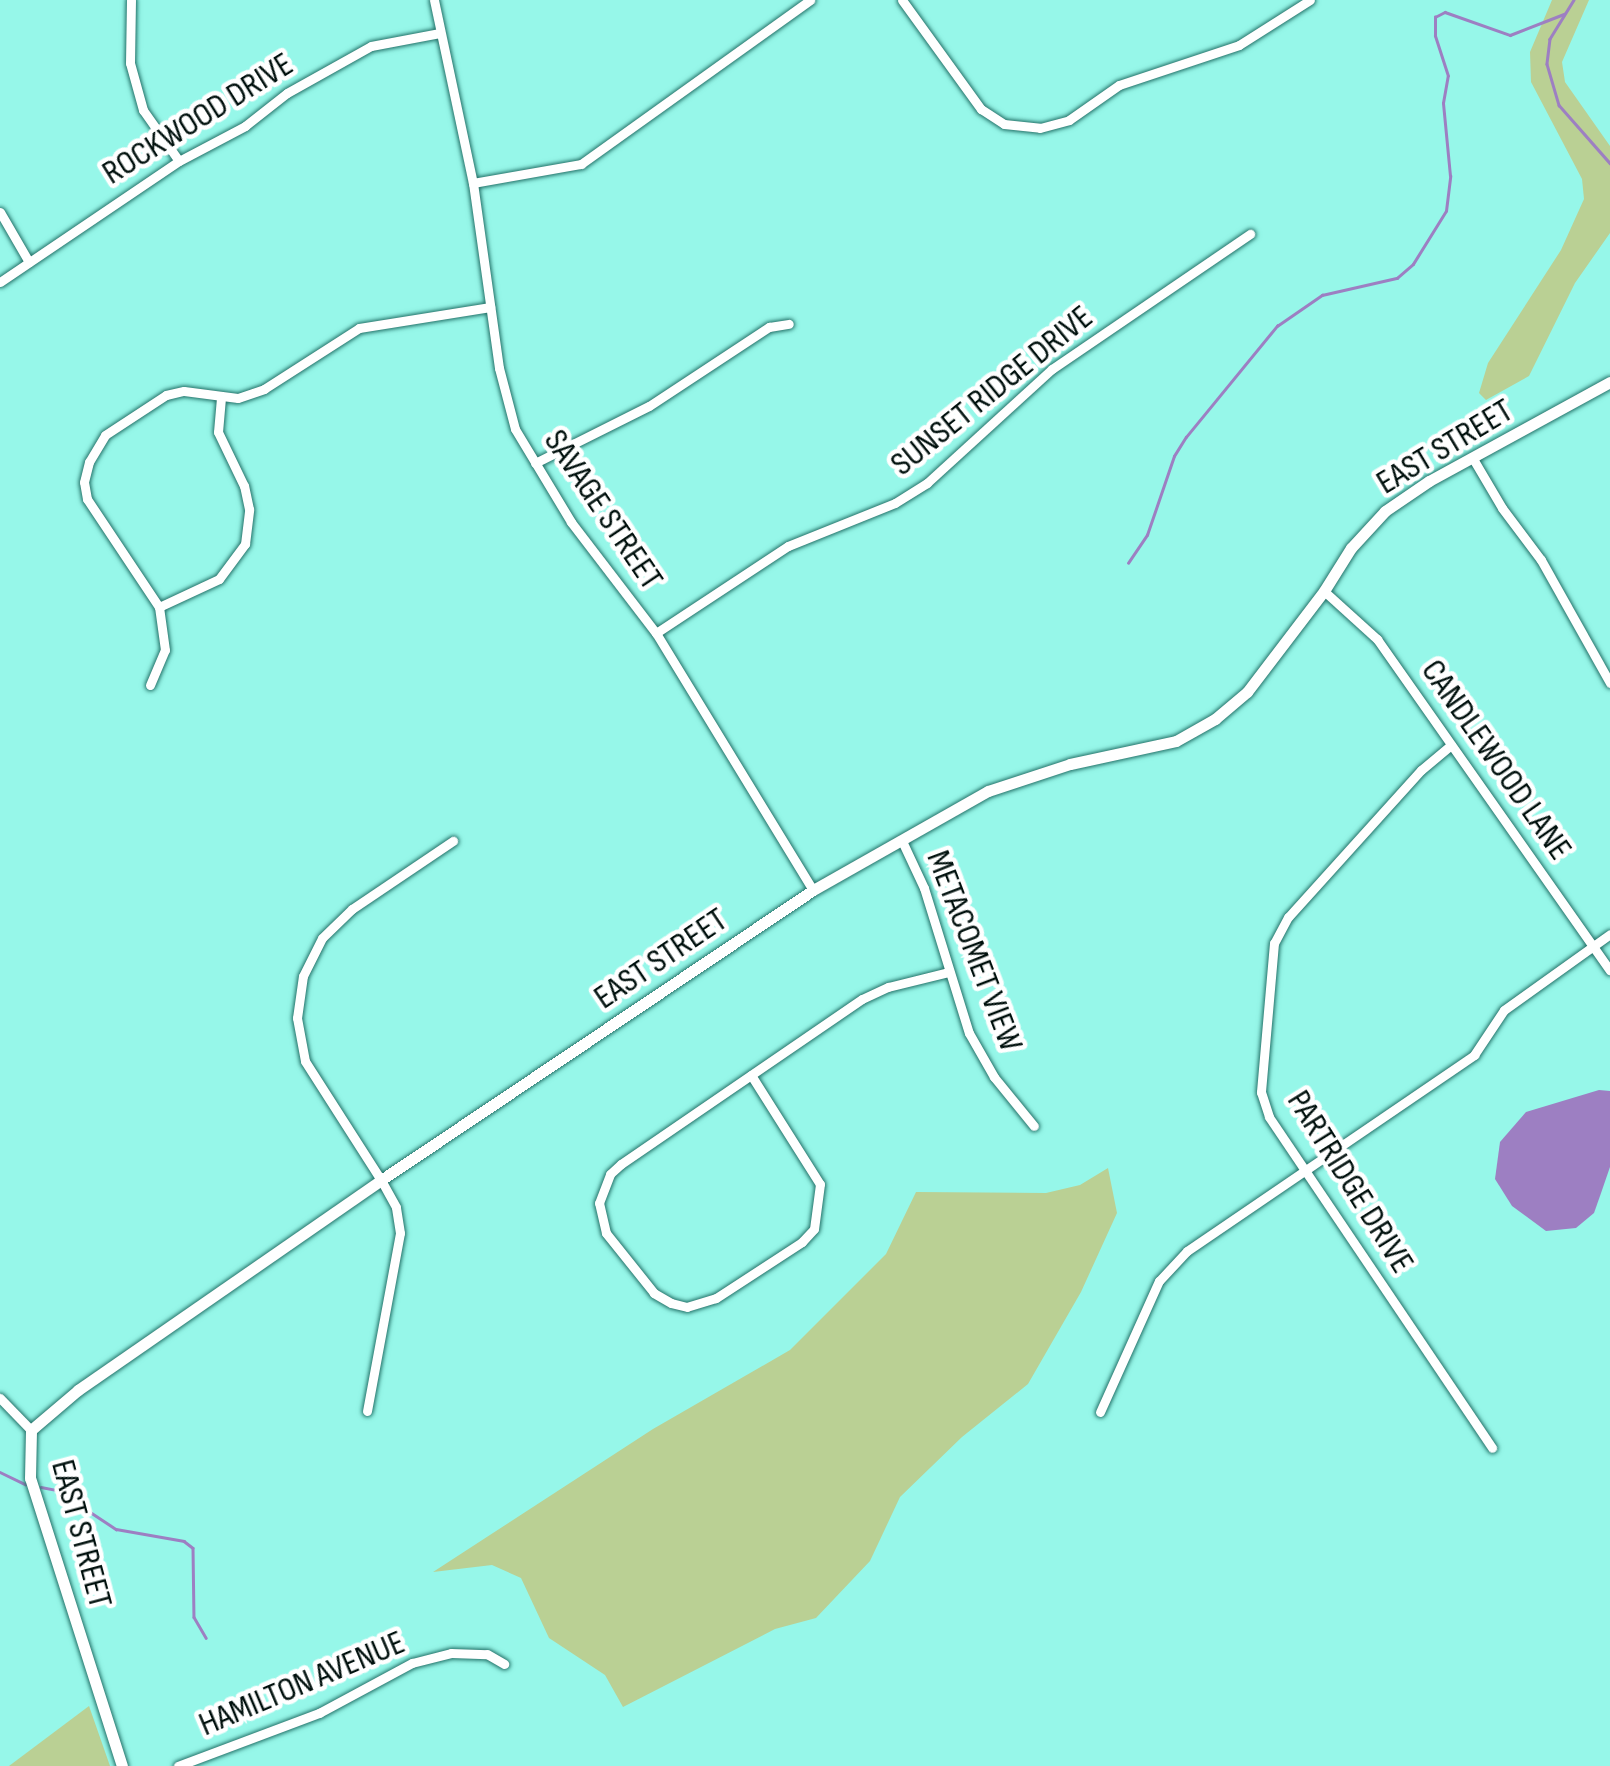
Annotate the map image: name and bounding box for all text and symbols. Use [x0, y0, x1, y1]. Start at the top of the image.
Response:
street label: ROCKWOOD DRIVE [95, 44, 301, 194]
street label: SUNSET RIDGE DRIVE [882, 297, 1102, 485]
street label: EAST STREET [1369, 390, 1521, 504]
street label: SAVAGE STREET [534, 422, 672, 598]
street label: CANDLEWOOD LANE [1411, 652, 1581, 868]
street label: METACOMET VIEW [916, 845, 1032, 1057]
street label: EAST STREET [586, 899, 736, 1019]
street label: PARTRIDGE DRIVE [1277, 1083, 1423, 1281]
street label: EAST STREET [41, 1455, 121, 1613]
street label: HAMILTON AVENUE [193, 1622, 411, 1746]

